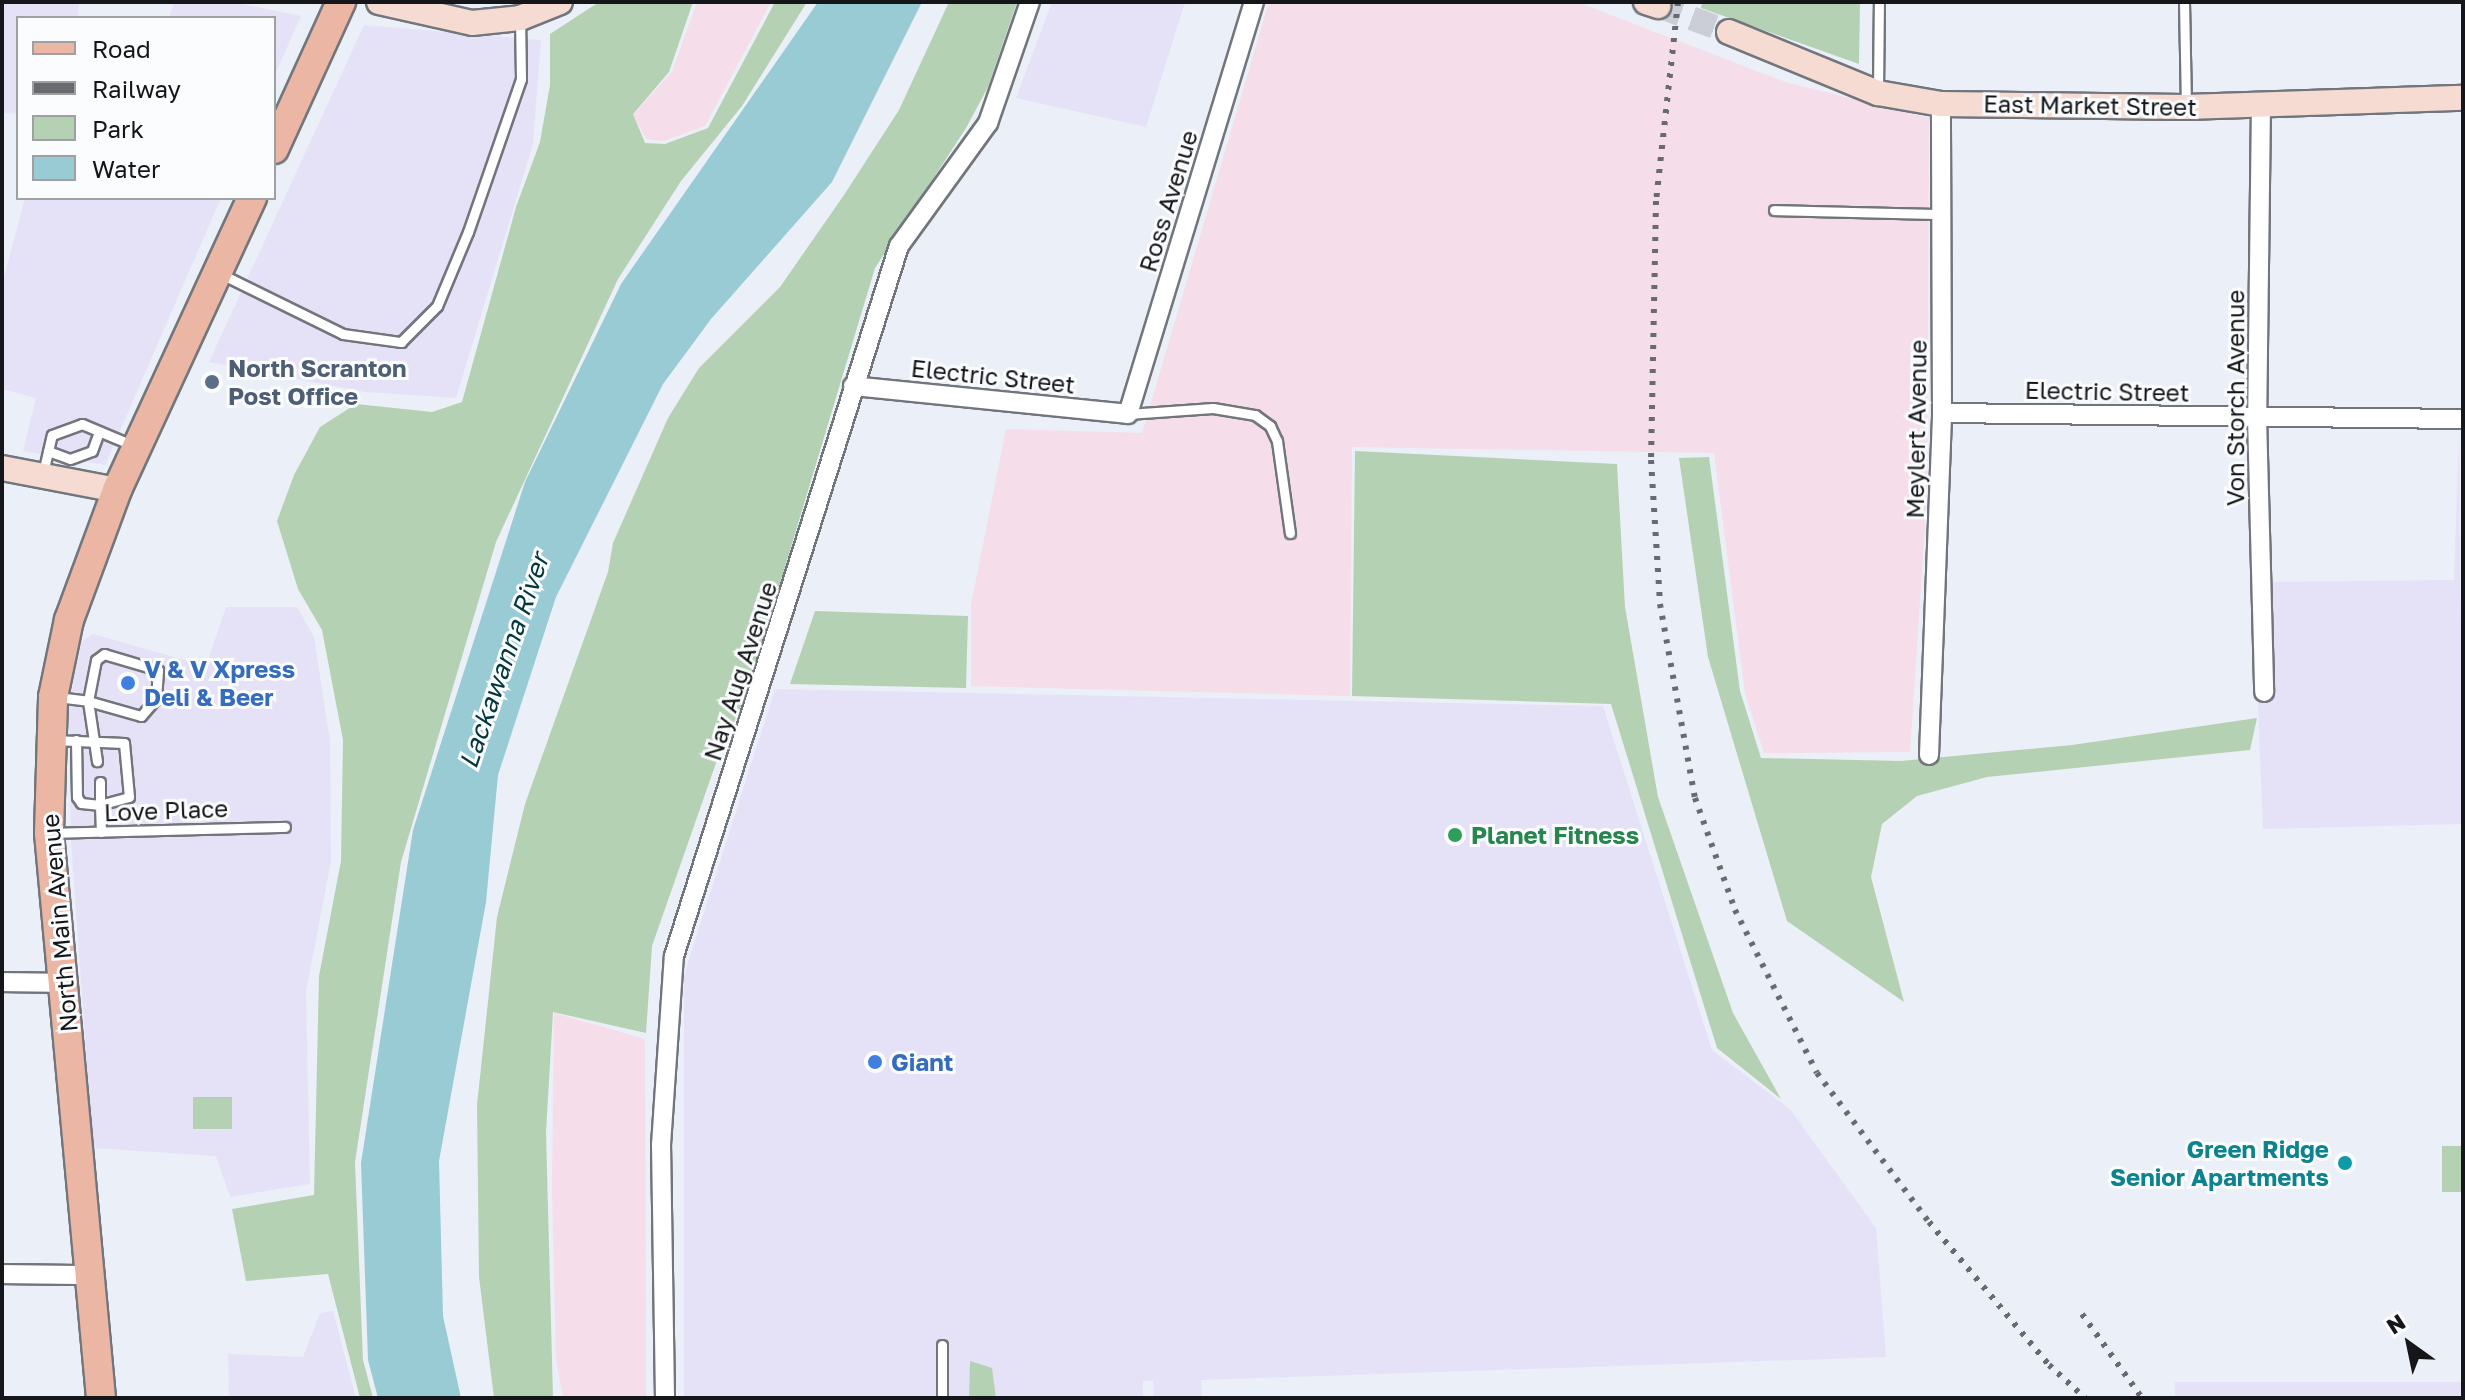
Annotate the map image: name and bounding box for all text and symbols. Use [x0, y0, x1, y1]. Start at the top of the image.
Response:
legend [16, 16, 276, 200]
text: Road [92, 34, 151, 63]
text: Railway [92, 74, 181, 103]
street label: East Market Street [1983, 89, 2197, 121]
text: Park [92, 114, 144, 143]
street label: Ross Avenue [1133, 127, 1203, 275]
text: Water [92, 154, 160, 183]
street label: Von Storch Avenue [2221, 290, 2249, 506]
street label: Meylert Avenue [1900, 339, 1932, 519]
street label: Electric Street [910, 353, 1076, 399]
place label: North Scranton Post Office [228, 354, 406, 410]
marker: North Scranton Post Office [203, 373, 221, 391]
street label: Electric Street [2024, 375, 2190, 407]
water label: Lackawanna River [453, 549, 555, 773]
street label: Nay Aug Avenue [698, 578, 782, 764]
place label: V & V Xpress Deli & Beer [144, 655, 295, 711]
marker: V & V Xpress Deli & Beer [119, 674, 137, 692]
street label: Love Place [103, 793, 229, 827]
street label: North Main Avenue [35, 813, 83, 1033]
place label: Planet Fitness [1471, 821, 1639, 849]
marker: Planet Fitness [1446, 826, 1464, 844]
place label: Giant [891, 1048, 953, 1076]
marker: Giant [866, 1053, 884, 1071]
place label: Green Ridge Senior Apartments [2110, 1135, 2329, 1191]
marker: Green Ridge Senior Apartments [2336, 1154, 2354, 1172]
north arrow [2369, 1304, 2449, 1384]
text: N [2381, 1308, 2410, 1339]

